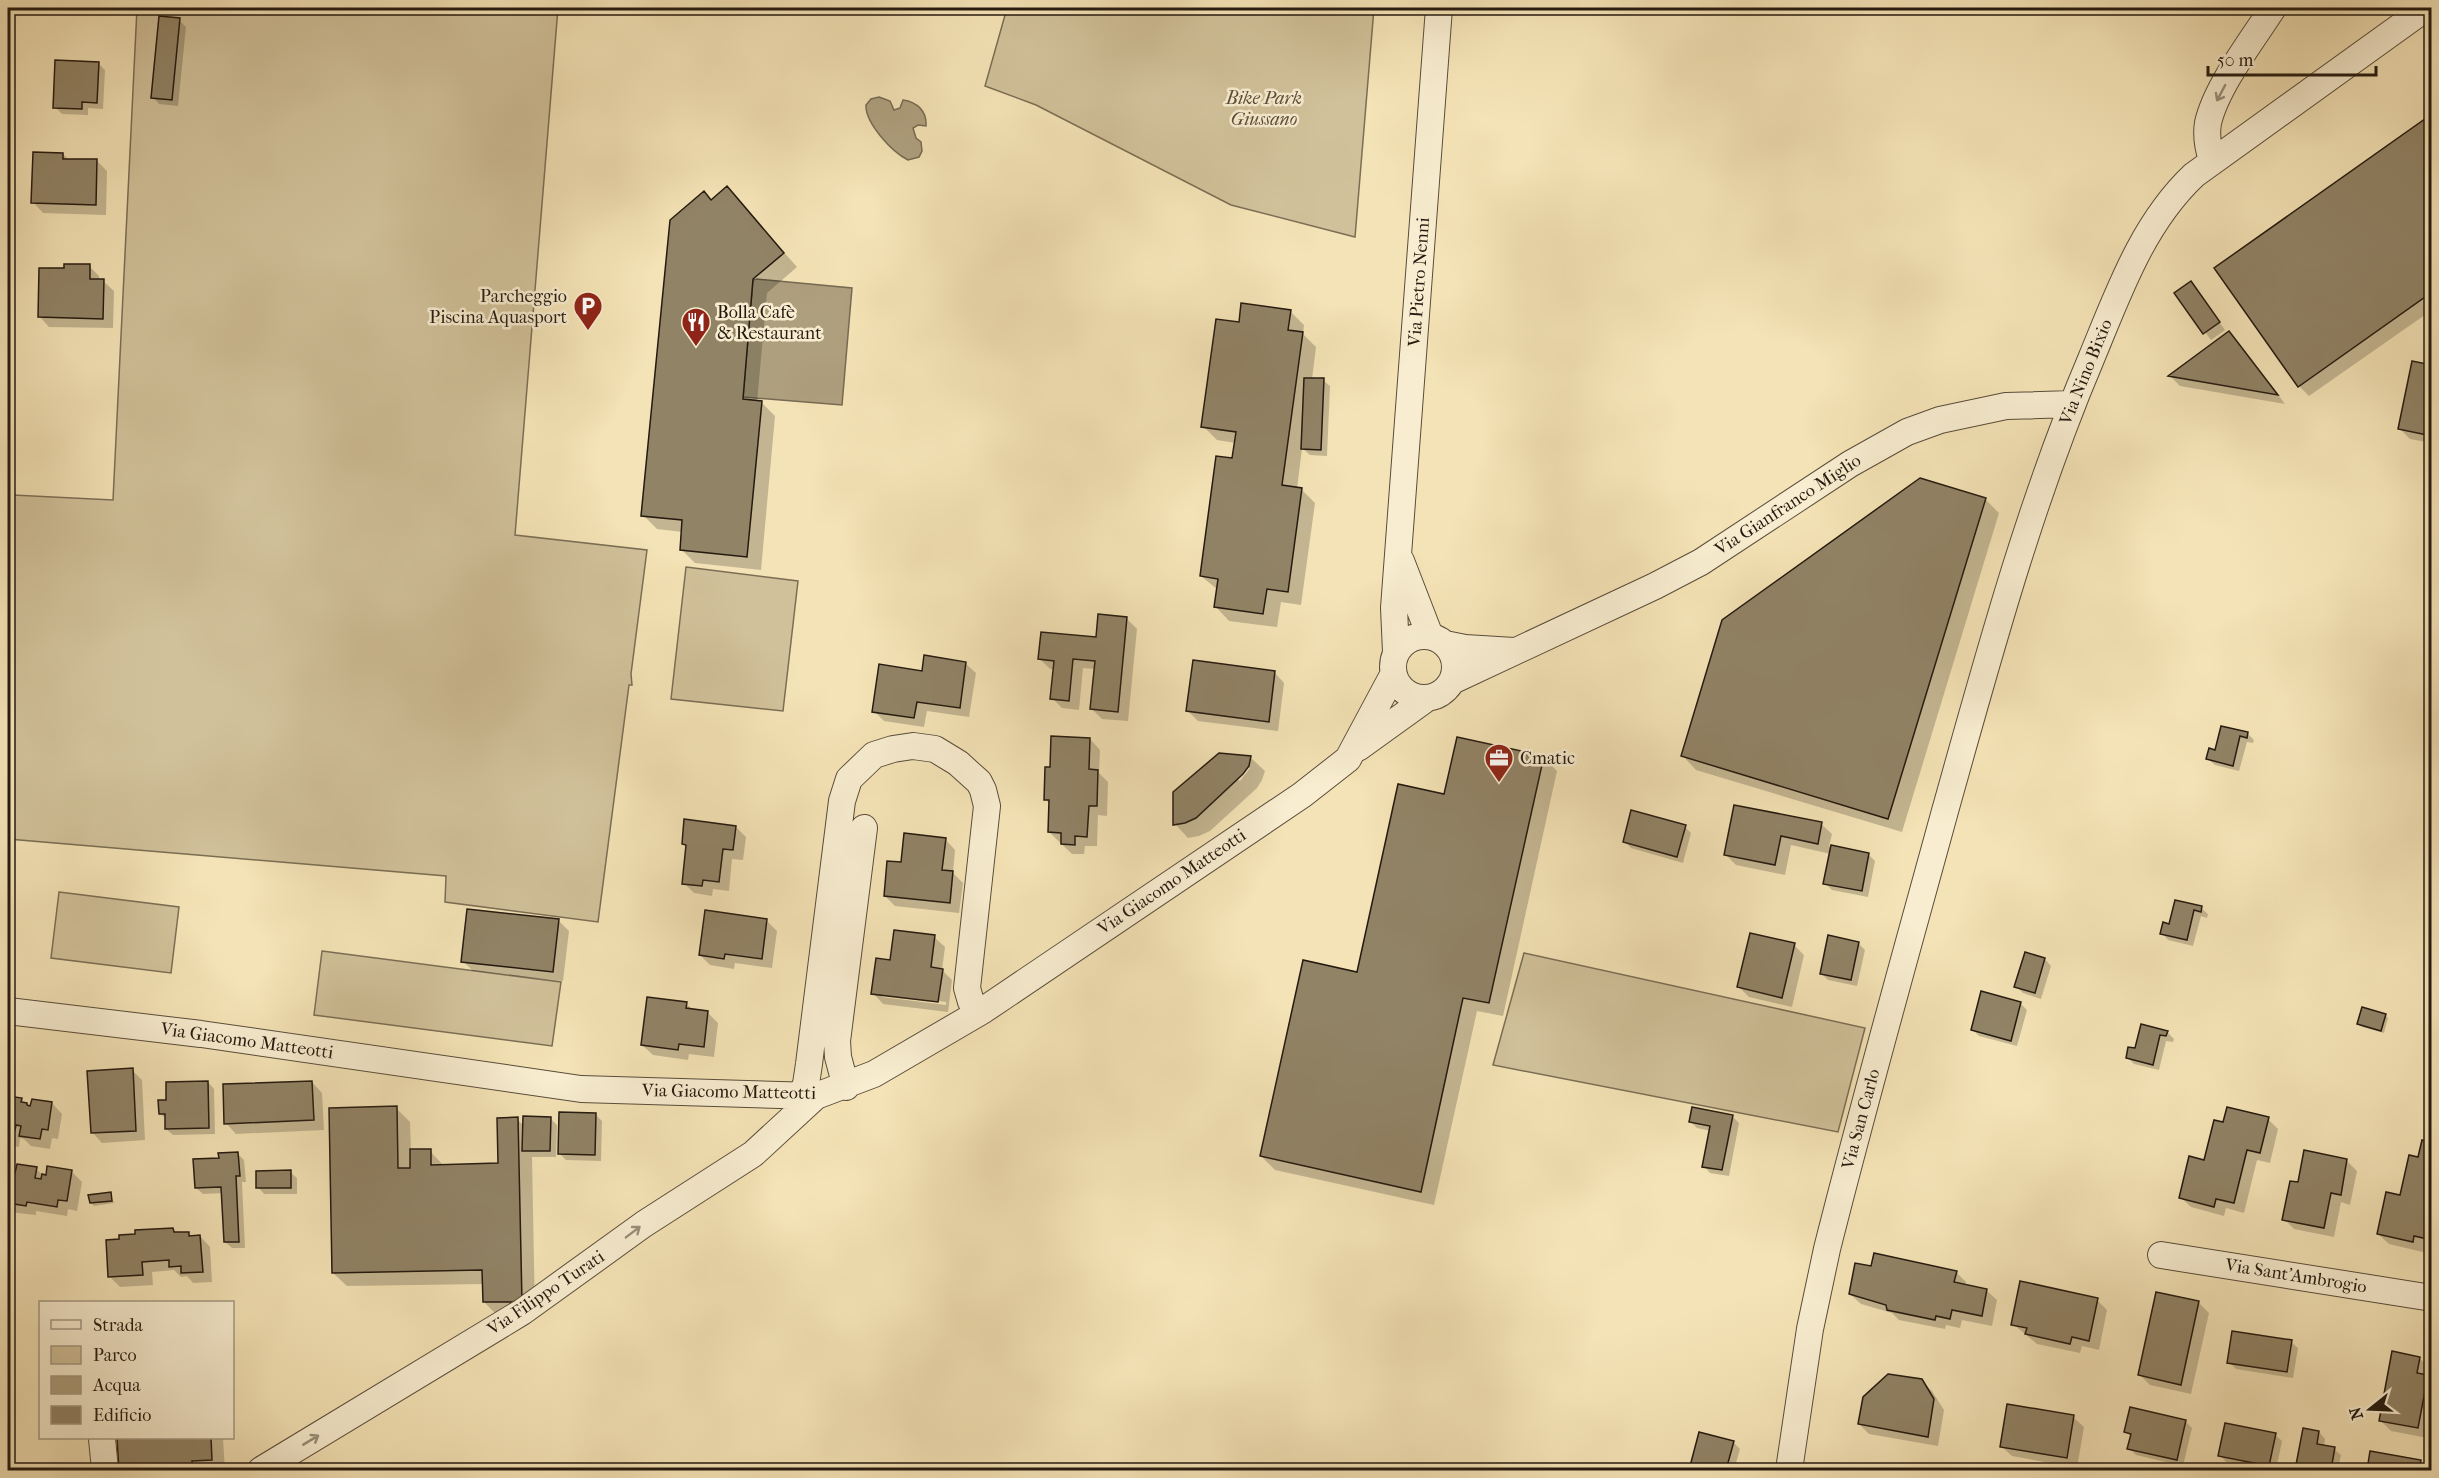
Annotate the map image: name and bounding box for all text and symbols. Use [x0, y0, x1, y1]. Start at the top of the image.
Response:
scale bar [2208, 39, 2376, 77]
text: 50 m [2217, 50, 2254, 71]
one-way arrow [2215, 84, 2227, 101]
park label: Bike Park Giussano [1225, 88, 1302, 130]
street label: Via Pietro Nenni [1404, 216, 1434, 348]
place label: Parcheggio Piscina Aquasport [429, 286, 568, 328]
parking icon: Parcheggio Piscina Aquasport [572, 290, 604, 332]
place label: Bolla Cafè & Restaurant [717, 302, 822, 344]
restaurant icon: Bolla Cafè & Restaurant [680, 306, 712, 348]
street label: Via Nino Bixio [2055, 316, 2117, 429]
street label: Via Gianfranco Miglio [1710, 450, 1865, 561]
office icon: Cmatic [1483, 742, 1515, 784]
place label: Cmatic [1520, 748, 1575, 769]
street label: Via Giacomo Matteotti [1093, 824, 1251, 940]
street label: Via Giacomo Matteotti [158, 1018, 335, 1064]
street label: Via San Carlo [1837, 1067, 1884, 1172]
street label: Via Giacomo Matteotti [641, 1080, 817, 1104]
one-way arrow [625, 1225, 641, 1238]
street label: Via Filippo Turati [483, 1246, 609, 1340]
street label: Via Sant'Ambrogio [2223, 1254, 2368, 1298]
legend [39, 1301, 234, 1439]
text: Strada [93, 1315, 144, 1336]
text: Parco [93, 1345, 137, 1366]
text: Acqua [92, 1375, 141, 1396]
north arrow [2340, 1379, 2400, 1439]
text: N [2345, 1404, 2367, 1422]
text: Edificio [93, 1405, 151, 1426]
one-way arrow [302, 1434, 319, 1446]

